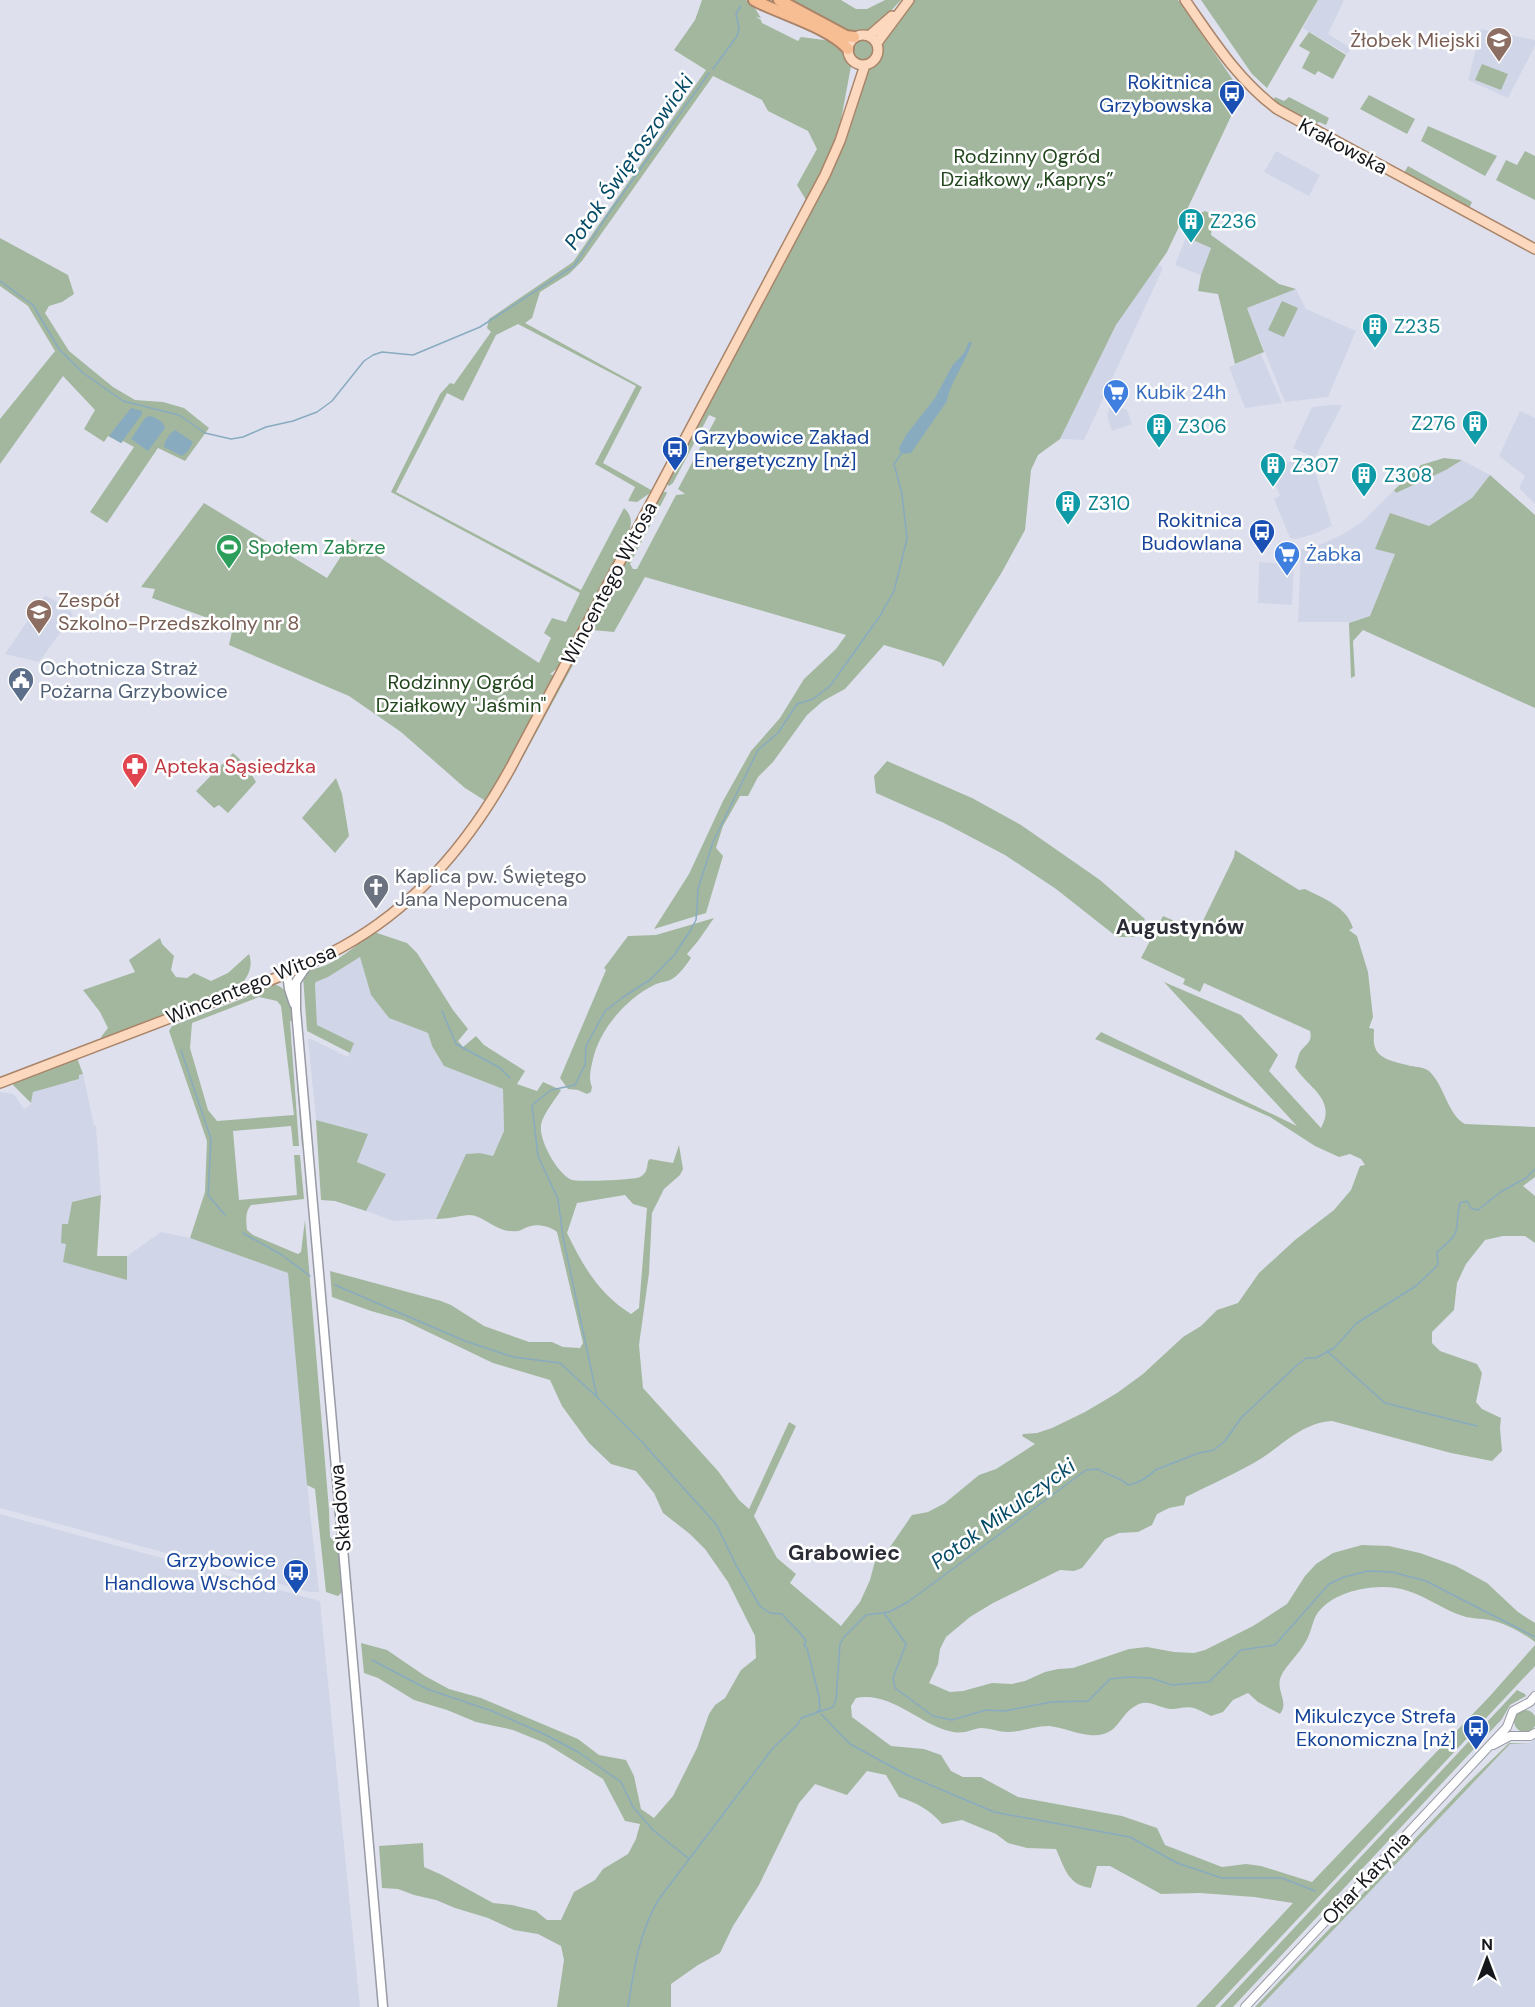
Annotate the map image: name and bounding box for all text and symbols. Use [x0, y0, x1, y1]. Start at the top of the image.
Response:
school or university icon: Żłobek Miejski [1484, 25, 1514, 63]
place label: Żłobek Miejski [1350, 27, 1480, 53]
water label: Potok Świętoszowicki [558, 68, 701, 255]
place label: Rokitnica Grzybowska [1099, 69, 1212, 118]
bus stop icon: Rokitnica Grzybowska [1217, 78, 1247, 116]
street label: Krakowska [1294, 112, 1392, 180]
park label: Rodzinny Ogród Działkowy „Kaprys” [940, 143, 1114, 192]
building icon: Z236 [1176, 206, 1206, 244]
place label: Z236 [1210, 208, 1257, 234]
building icon: Z235 [1360, 311, 1390, 349]
place label: Z235 [1394, 313, 1440, 339]
supermarket icon: Kubik 24h [1101, 377, 1131, 415]
place label: Kubik 24h [1136, 379, 1226, 405]
building icon: Z276 [1460, 408, 1490, 446]
place label: Z276 [1411, 410, 1456, 436]
building icon: Z306 [1144, 411, 1174, 449]
place label: Z306 [1178, 413, 1227, 439]
place label: Grzybowice Zakład Energetyczny [nż] [694, 424, 869, 473]
bus stop icon: Grzybowice Zakład Energetyczny [nż] [660, 434, 690, 472]
building icon: Z307 [1258, 450, 1288, 488]
place label: Z307 [1292, 452, 1339, 478]
building icon: Z308 [1349, 460, 1379, 498]
place label: Z308 [1384, 462, 1432, 488]
building icon: Z310 [1053, 488, 1083, 526]
place label: Z310 [1088, 490, 1130, 516]
street label: Wincentego Witosa [555, 497, 663, 669]
place label: Rokitnica Budowlana [1142, 507, 1242, 556]
bus stop icon: Rokitnica Budowlana [1247, 517, 1277, 555]
sports icon: Społem Zabrze [214, 532, 244, 570]
place label: Społem Zabrze [248, 534, 386, 560]
supermarket icon: Żabka [1272, 539, 1302, 577]
place label: Żabka [1306, 541, 1361, 567]
place label: Zespół Szkolno-Przedszkolny nr 8 [58, 587, 300, 636]
school or university icon: Zespół Szkolno-Przedszkolny nr 8 [24, 597, 54, 635]
place label: Ochotnicza Straż Pożarna Grzybowice [40, 655, 228, 704]
public building icon: Ochotnicza Straż Pożarna Grzybowice [6, 665, 36, 703]
park label: Rodzinny Ogród Działkowy "Jaśmin" [376, 669, 546, 718]
pharmacy icon: Apteka Sąsiedzka [120, 751, 150, 789]
place label: Apteka Sąsiedzka [154, 753, 316, 779]
place label: Kaplica pw. Świętego Jana Nepomucena [395, 863, 587, 912]
church icon: Kaplica pw. Świętego Jana Nepomucena [361, 872, 391, 910]
district label: Augustynów [1116, 913, 1244, 941]
street label: Wincentego Witosa [162, 938, 340, 1030]
water label: Potok Mikulczycki [925, 1451, 1082, 1576]
street label: Składowa [323, 1463, 357, 1553]
district label: Grabowiec [788, 1539, 900, 1567]
place label: Grzybowice Handlowa Wschód [104, 1547, 276, 1596]
bus stop icon: Grzybowice Handlowa Wschód [281, 1557, 311, 1595]
place label: Mikulczyce Strefa Ekonomiczna [nż] [1294, 1703, 1456, 1752]
bus stop icon: Mikulczyce Strefa Ekonomiczna [nż] [1461, 1713, 1491, 1751]
street label: Ofiar Katynia [1316, 1826, 1416, 1930]
north arrow [1457, 1929, 1517, 1989]
text: N [1481, 1934, 1493, 1955]

